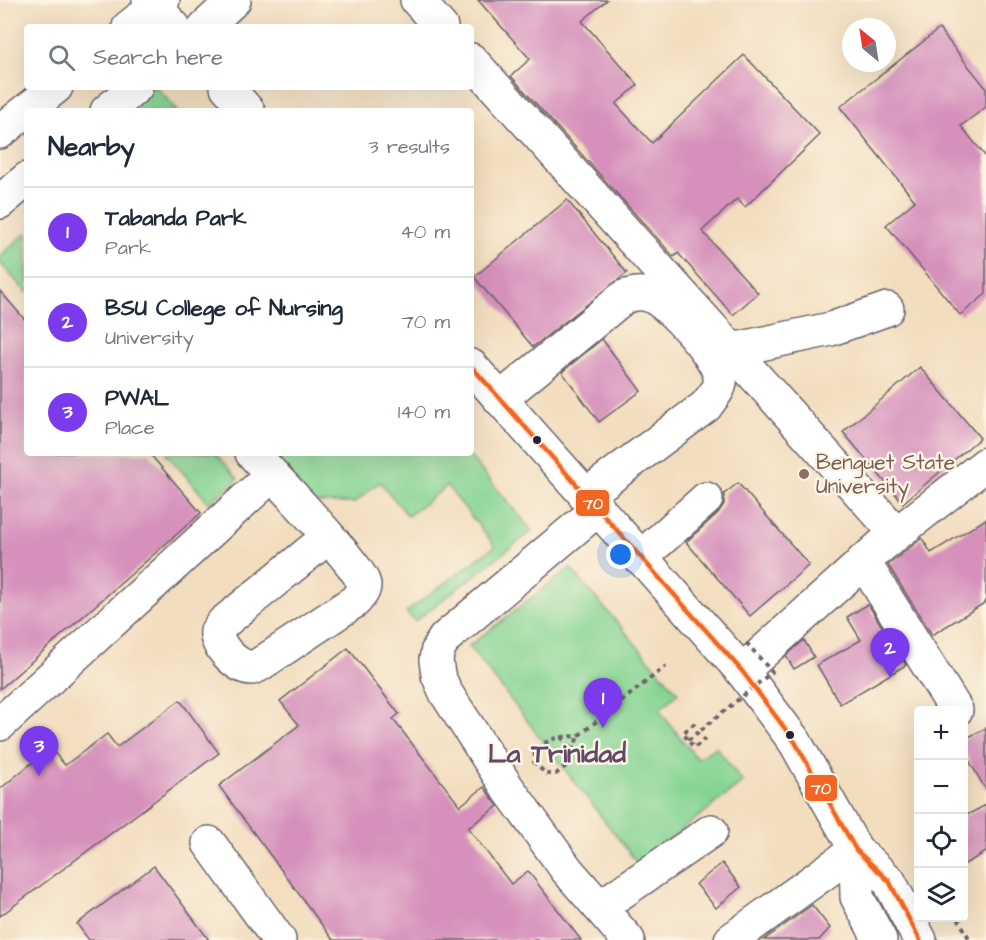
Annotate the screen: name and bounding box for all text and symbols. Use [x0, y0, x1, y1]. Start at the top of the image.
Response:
north arrow [842, 18, 896, 72]
search box [24, 24, 474, 90]
icon: search [45, 41, 78, 74]
text: Search here [93, 42, 223, 73]
text: Nearby [48, 129, 135, 165]
text: 3 results [368, 133, 450, 161]
text: Tabanda Park [105, 203, 247, 234]
text: 1 [66, 218, 69, 246]
text: 40 m [400, 218, 450, 246]
text: Park [105, 234, 151, 262]
text: BSU College of Nursing [105, 293, 343, 324]
text: 2 [62, 308, 73, 336]
text: 70 m [402, 308, 450, 336]
text: University [105, 324, 194, 352]
text: PWAL [105, 383, 169, 414]
text: 3 [62, 398, 73, 426]
text: 140 m [398, 398, 450, 426]
text: Place [105, 414, 155, 442]
unlabelled marker [531, 434, 543, 446]
place label: Benguet State University [816, 448, 955, 503]
marker: Benguet State University [797, 467, 811, 481]
line badge: 70 [575, 489, 610, 517]
text: 70 [582, 493, 603, 515]
your location [606, 540, 635, 569]
pin: 2 [870, 628, 910, 678]
pin: 1 [584, 678, 622, 728]
map controls [914, 706, 968, 922]
button: + [914, 706, 968, 760]
pin: 3 [20, 726, 58, 776]
unlabelled marker [784, 729, 796, 741]
district label: La Trinidad [488, 735, 626, 773]
button: − [914, 760, 968, 814]
line badge: 70 [804, 774, 838, 802]
text: 70 [810, 778, 831, 800]
button: locate [914, 814, 968, 868]
button: layers [914, 868, 968, 922]

